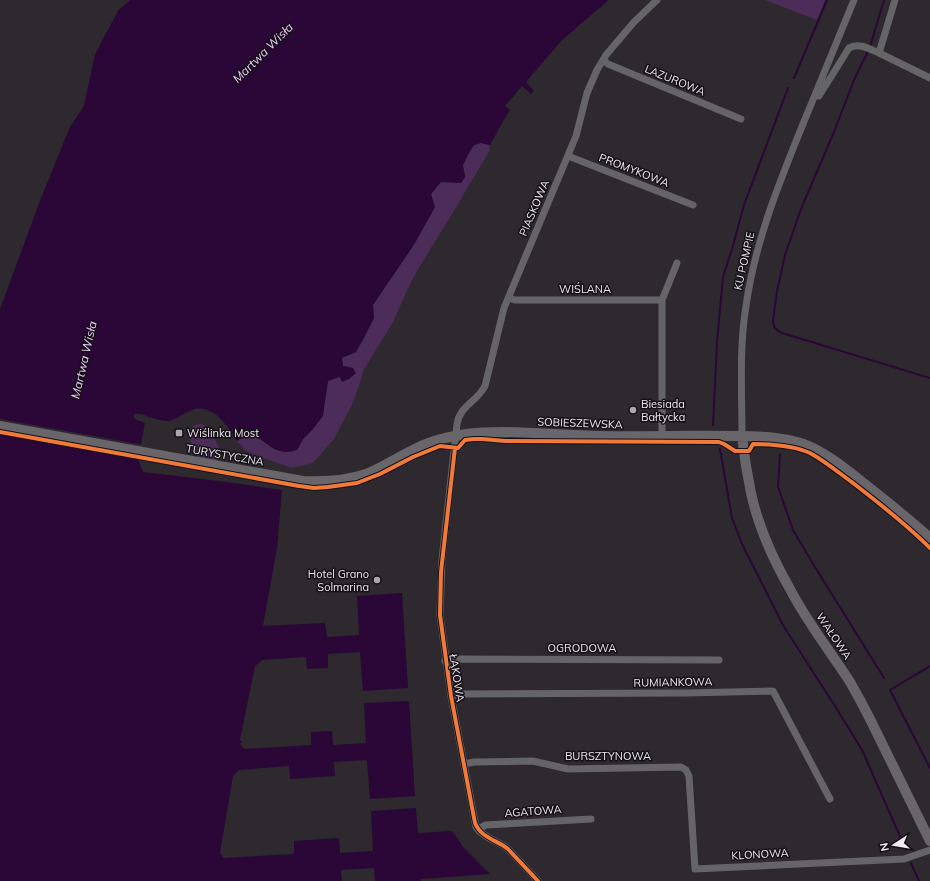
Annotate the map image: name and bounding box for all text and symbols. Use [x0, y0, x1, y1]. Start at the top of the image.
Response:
water label: Martwa Wisła [229, 19, 296, 86]
street label: LAZUROWA [643, 62, 707, 98]
street label: PROMYKOWA [597, 150, 671, 190]
street label: PIASKOWA [516, 178, 552, 238]
street label: KU POMPIE [731, 231, 757, 291]
street label: WIŚLANA [559, 282, 611, 296]
water label: Martwa Wisła [67, 320, 100, 400]
place label: Biesiada Bałtycka [641, 397, 685, 424]
marker: Biesiada Bałtycka [628, 405, 638, 415]
street label: SOBIESZEWSKA [537, 415, 623, 431]
place label: Wiślinka Most [187, 426, 259, 440]
marker: Wiślinka Most [174, 428, 184, 438]
street label: TURYSTYCZNA [185, 441, 265, 469]
place label: Hotel Grano Solmarina [308, 567, 369, 594]
marker: Hotel Grano Solmarina [372, 575, 382, 585]
street label: WAŁOWA [813, 610, 855, 662]
street label: OGRODOWA [548, 641, 616, 655]
street label: ŁĄKOWA [446, 652, 468, 703]
street label: RUMIANKOWA [633, 674, 713, 690]
street label: BURSZTYNOWA [565, 749, 651, 763]
street label: AGATOWA [504, 802, 562, 820]
north arrow [874, 825, 914, 865]
text: N [877, 842, 892, 853]
street label: KLONOWA [731, 846, 789, 862]

